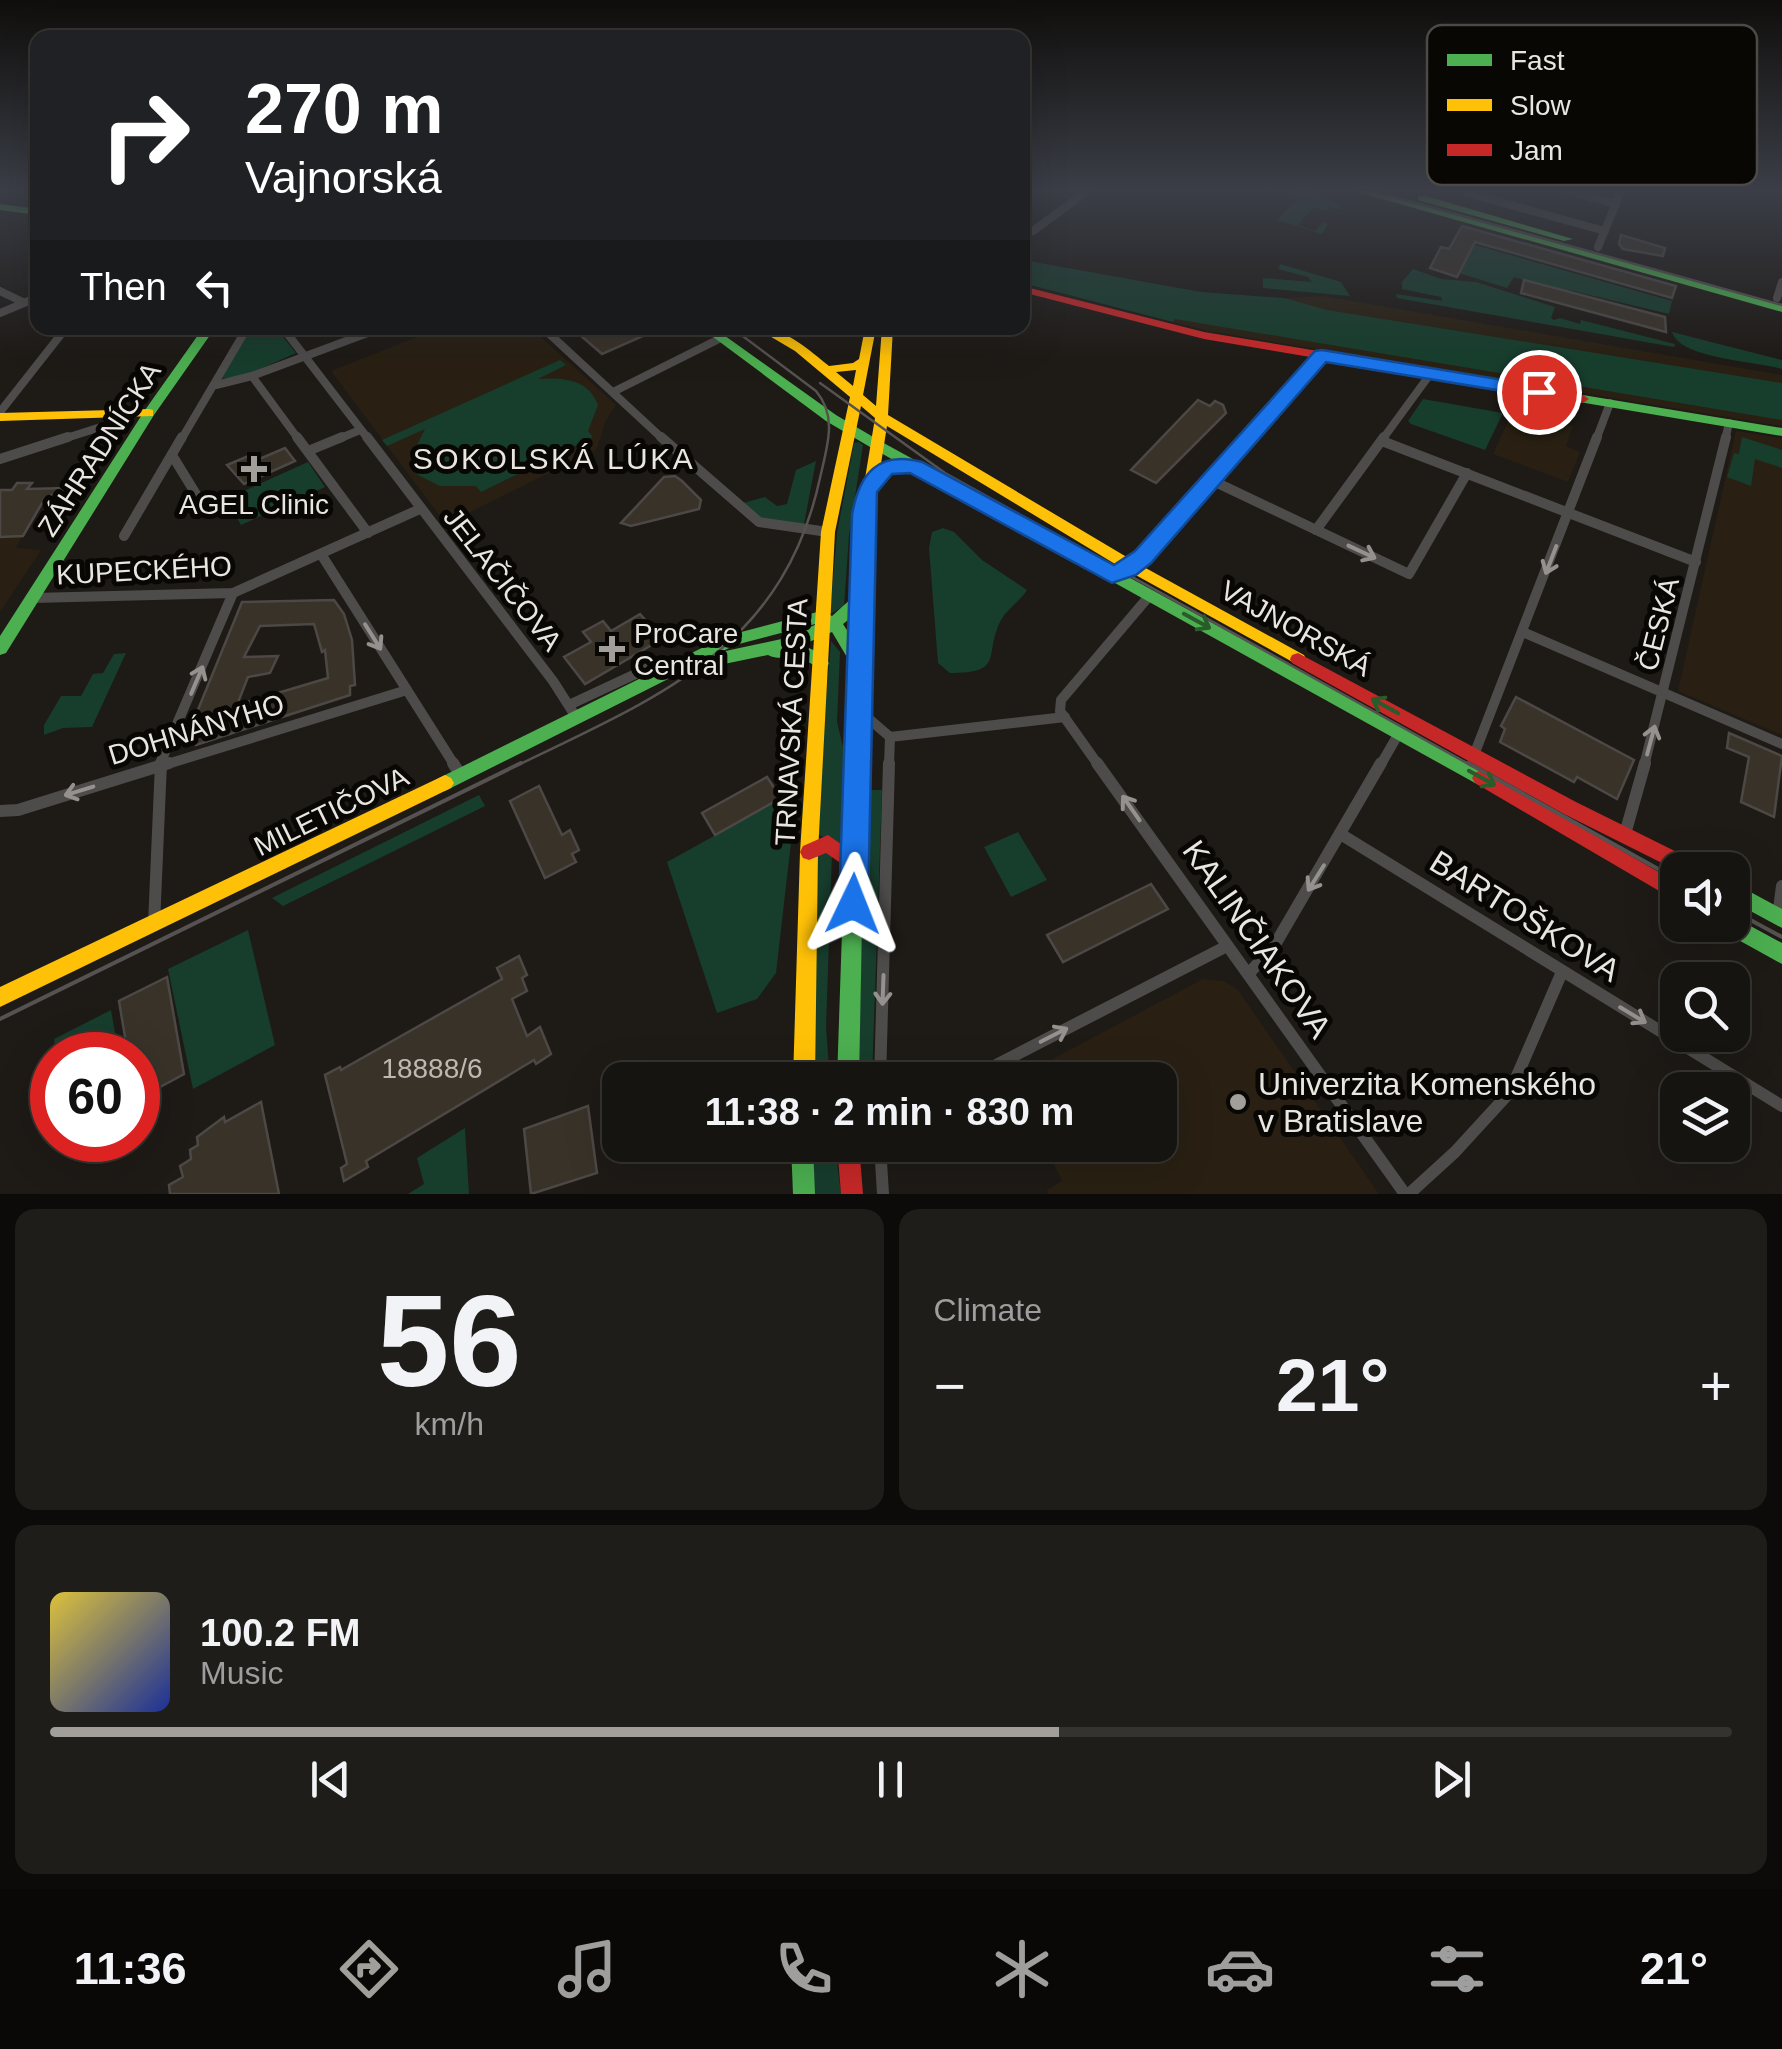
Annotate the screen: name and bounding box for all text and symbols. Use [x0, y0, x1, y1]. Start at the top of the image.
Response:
legend [1427, 25, 1757, 185]
text: Fast [1510, 45, 1565, 76]
icon: right [80, 70, 210, 200]
text: 270 m [245, 70, 443, 148]
text: Slow [1510, 90, 1571, 121]
text: Jam [1510, 135, 1563, 166]
text: Vajnorská [245, 152, 442, 203]
icon: left [187, 260, 242, 315]
text: Then [80, 266, 167, 308]
pin [1497, 350, 1582, 435]
street label: ZÁHRADNÍCKA [32, 356, 167, 542]
icon: arrive [1512, 365, 1567, 420]
district label: SOKOLSKÁ LÚKA [413, 442, 695, 475]
marker: AGEL Clinic [241, 456, 267, 482]
place label: AGEL Clinic [179, 489, 329, 520]
street label: JELAČIČOVA [437, 502, 568, 657]
one-way arrow [1347, 543, 1377, 562]
one-way arrow [1541, 544, 1559, 575]
street label: KUPECKÉHO [55, 550, 233, 591]
street label: VAJNORSKÁ [1215, 574, 1377, 683]
street label: ČESKÁ [1632, 574, 1685, 674]
street label: TRNAVSKÁ CESTA [770, 597, 813, 847]
one-way arrow [1182, 612, 1212, 632]
place label: ProCare Central [634, 618, 738, 681]
one-way arrow [363, 622, 384, 651]
marker: ProCare Central [599, 636, 625, 662]
one-way arrow [189, 665, 207, 696]
street label: DOHNÁNYHO [105, 688, 288, 771]
one-way arrow [1371, 695, 1400, 715]
one-way arrow [1643, 725, 1662, 756]
street label: MILETIČOVA [249, 761, 414, 862]
one-way arrow [1467, 769, 1496, 789]
one-way arrow [64, 783, 96, 801]
one-way arrow [1121, 795, 1142, 823]
street label: KALINČIAKOVA [1176, 834, 1339, 1045]
street label: BARTOŠKOVA [1423, 843, 1627, 989]
position arrow [801, 852, 905, 956]
map controls [1660, 852, 1750, 1162]
button: sound [1660, 852, 1750, 942]
one-way arrow [1306, 863, 1326, 892]
button: search [1660, 962, 1750, 1052]
one-way arrow [874, 974, 893, 1006]
one-way arrow [1618, 1005, 1647, 1026]
one-way arrow [1038, 1025, 1068, 1044]
speed limit sign: 60 [30, 1032, 160, 1162]
house number: 18888/6 [381, 1053, 483, 1084]
place label: Univerzita Komenského v Bratislave [1258, 1066, 1596, 1139]
button: layers [1660, 1072, 1750, 1162]
text: 11:38 · 2 min · 830 m [705, 1091, 1074, 1133]
marker: Univerzita Komenského v Bratislave [1227, 1091, 1249, 1113]
text: 56 [377, 1268, 522, 1414]
text: Climate [934, 1292, 1042, 1328]
text: 21° [1276, 1343, 1389, 1427]
text: − [934, 1355, 966, 1417]
text: + [1700, 1355, 1732, 1417]
text: km/h [415, 1406, 484, 1442]
text: 100.2 FM [200, 1612, 361, 1654]
text: Music [200, 1655, 284, 1691]
icon: previous [303, 1752, 358, 1807]
icon: pause [863, 1752, 918, 1807]
icon: next [1424, 1752, 1479, 1807]
icon: directions [334, 1934, 404, 2004]
icon: music [552, 1934, 622, 2004]
icon: phone [769, 1934, 839, 2004]
icon: climate [987, 1934, 1057, 2004]
icon: car [1205, 1934, 1275, 2004]
icon: filters [1422, 1934, 1492, 2004]
text: 11:36 [74, 1943, 186, 1994]
text: 21° [1640, 1943, 1708, 1994]

